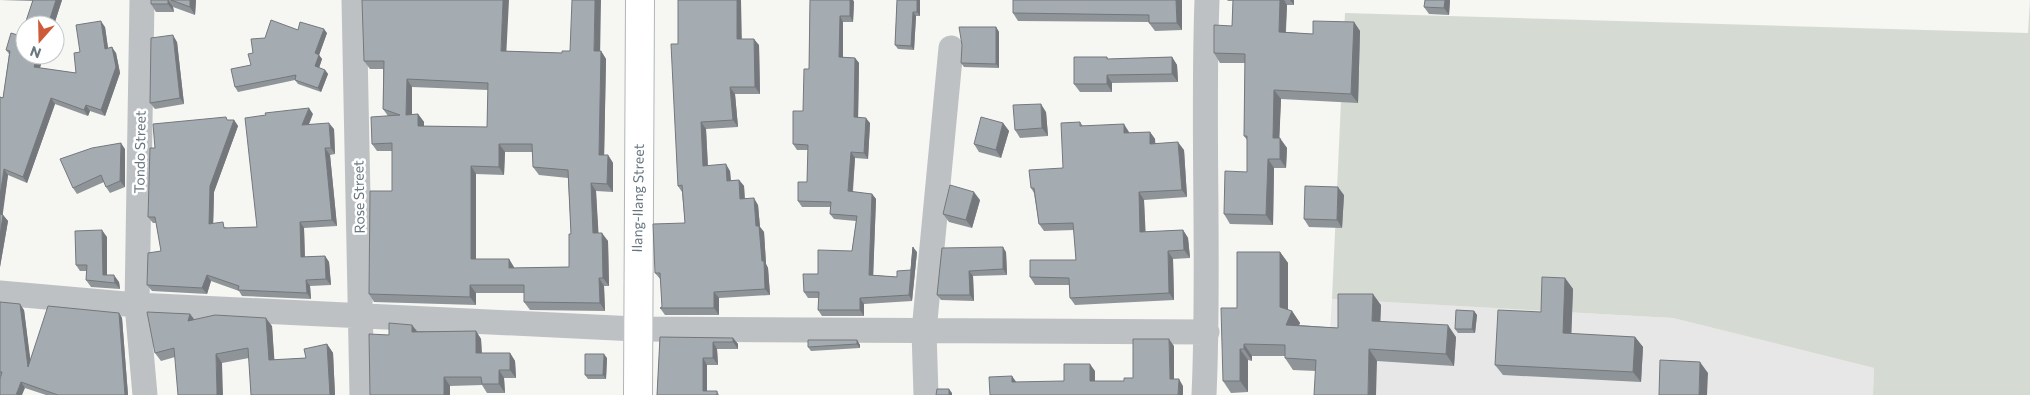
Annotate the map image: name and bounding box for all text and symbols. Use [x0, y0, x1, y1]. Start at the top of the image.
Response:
north arrow [15, 15, 65, 65]
text: N [28, 43, 43, 62]
street label: Tondo Street [130, 110, 149, 194]
street label: Ilang-Ilang Street [628, 143, 647, 252]
street label: Rose Street [349, 160, 368, 234]

